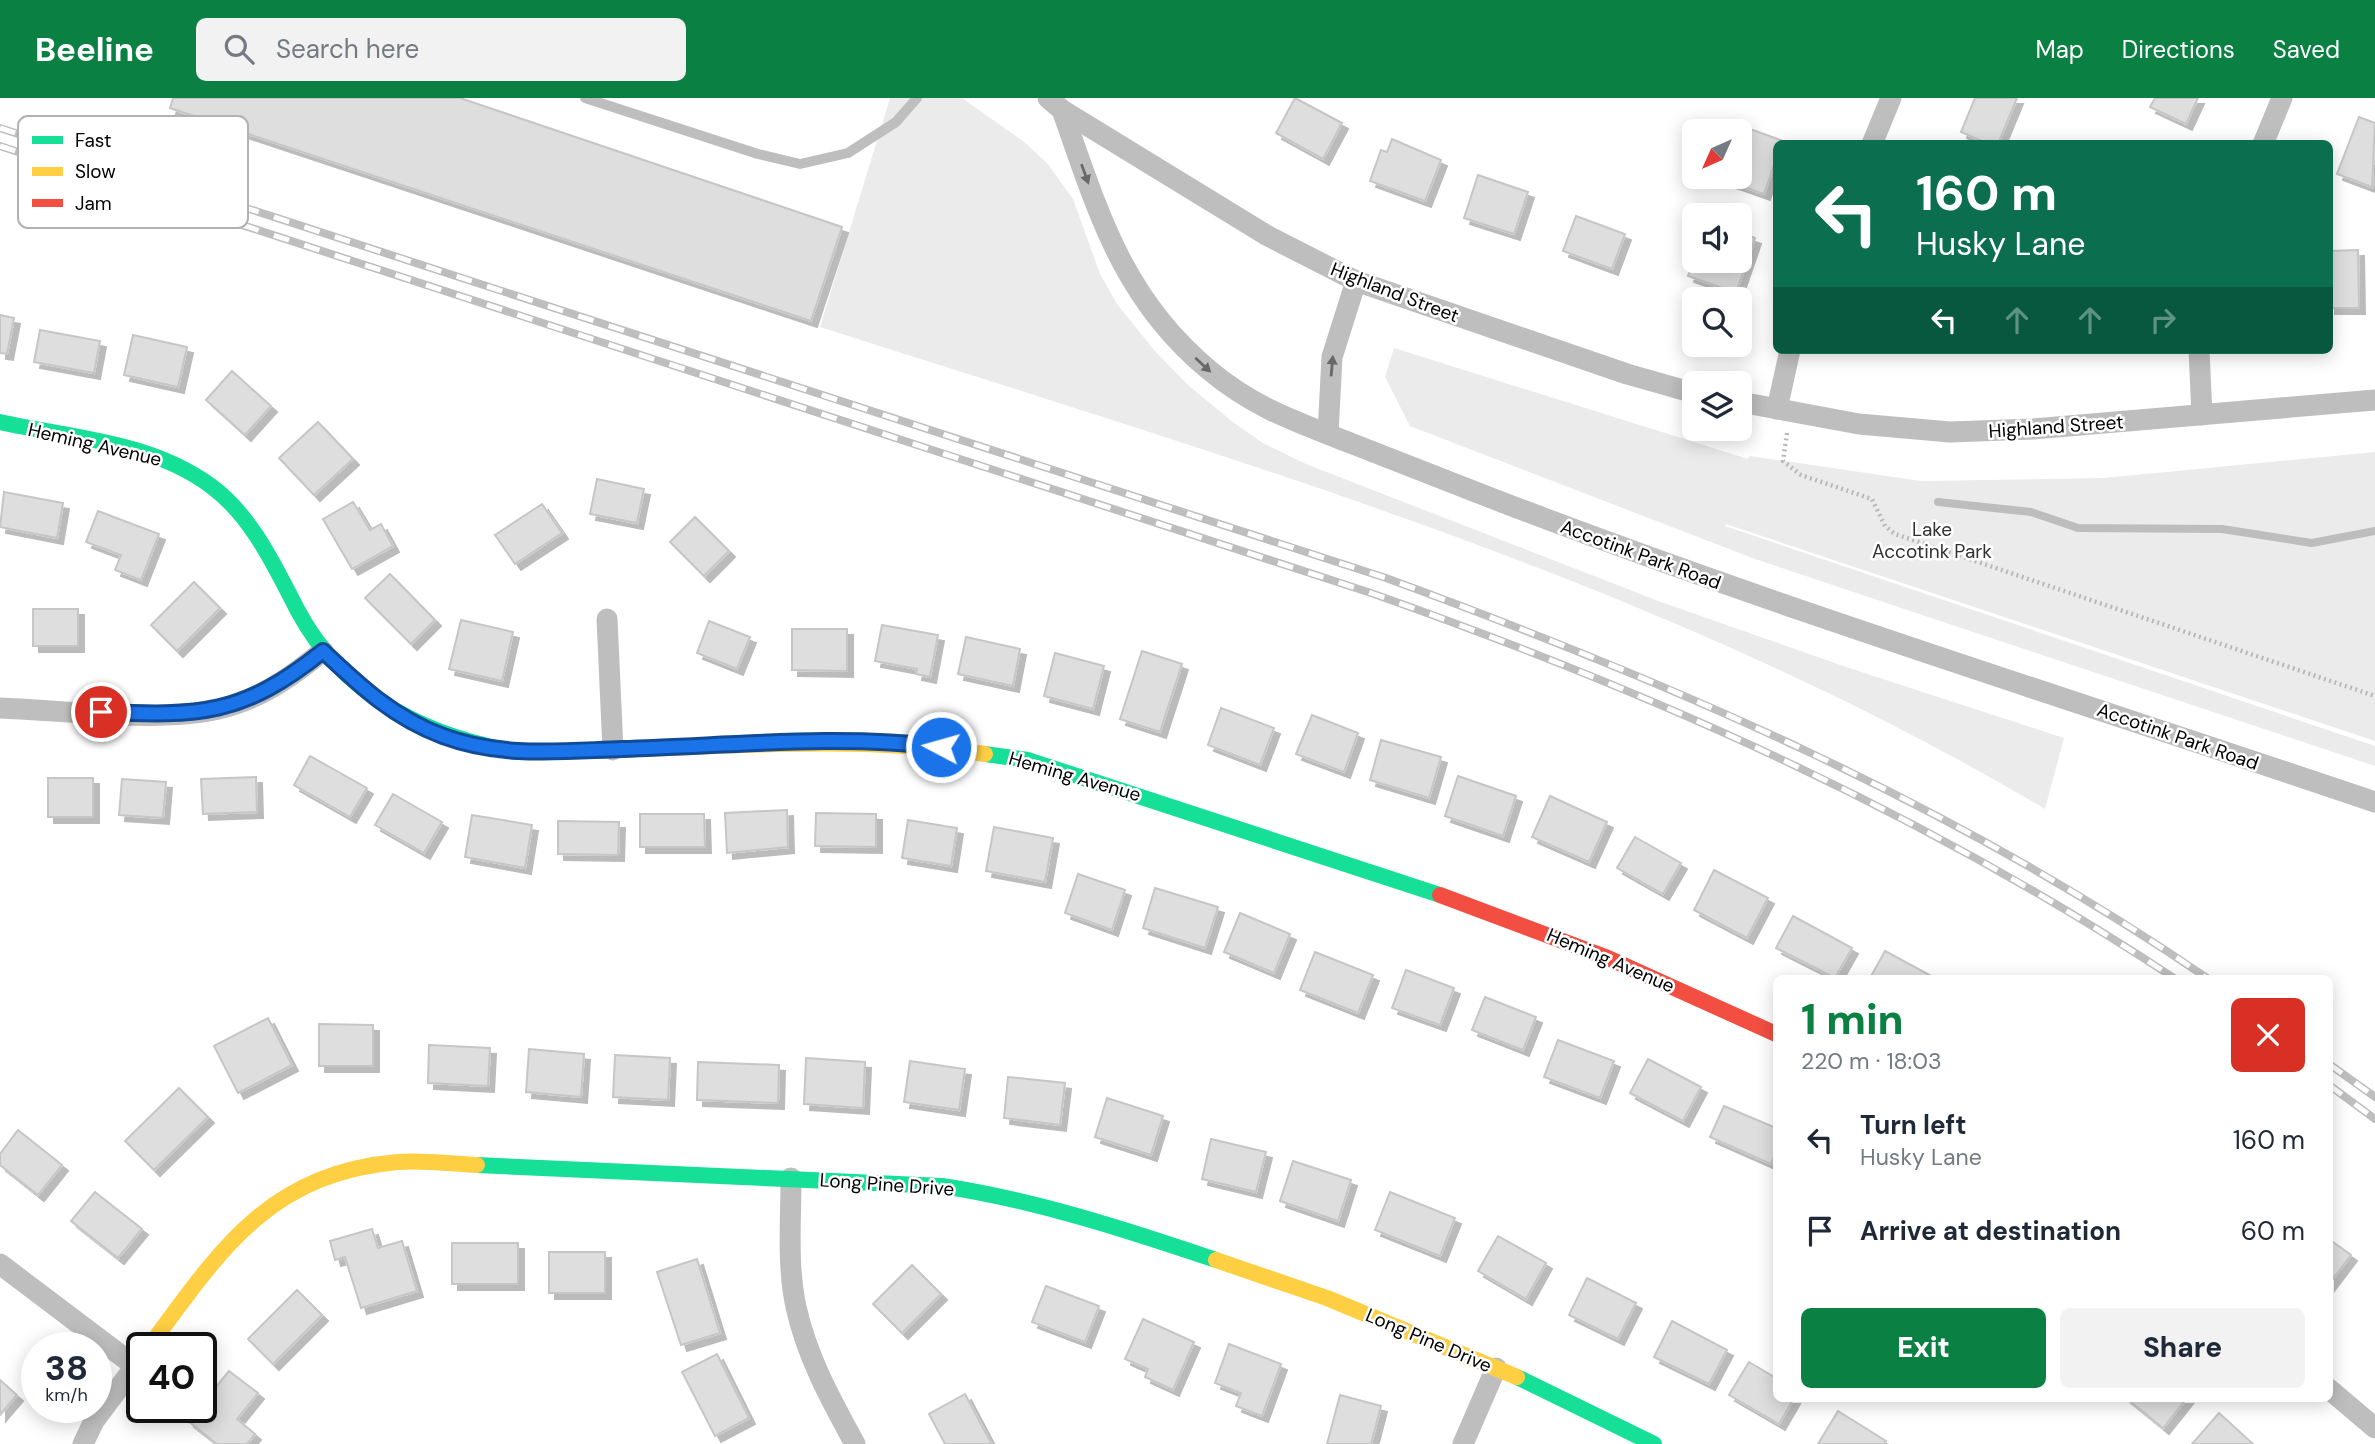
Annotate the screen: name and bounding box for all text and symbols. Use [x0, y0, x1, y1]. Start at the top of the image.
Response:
search box [196, 18, 686, 81]
text: Beeline [35, 28, 154, 71]
icon: search [220, 30, 258, 68]
text: Search here [276, 32, 419, 66]
text: Map [2036, 34, 2084, 65]
text: Directions [2122, 34, 2235, 65]
text: Saved [2273, 34, 2340, 65]
legend [18, 116, 248, 228]
north arrow [1682, 119, 1752, 189]
map controls [1682, 119, 1752, 441]
text: Fast [75, 128, 111, 153]
text: Slow [75, 159, 116, 184]
text: 160 m [1916, 161, 2057, 225]
one-way arrow [1080, 164, 1091, 185]
icon: left [1801, 168, 1892, 259]
text: Jam [75, 191, 112, 216]
button: sound [1682, 203, 1752, 273]
text: Husky Lane [1916, 223, 2085, 265]
street label: Highland Street [1327, 257, 1462, 328]
button: search [1682, 287, 1752, 357]
icon: left [1925, 301, 1963, 339]
icon: ahead [1998, 301, 2036, 339]
icon: ahead [2071, 301, 2109, 339]
icon: right [2144, 301, 2182, 339]
one-way arrow [1327, 355, 1338, 377]
one-way arrow [1194, 356, 1211, 372]
button: layers [1682, 371, 1752, 441]
street label: Highland Street [1988, 409, 2124, 444]
street label: Heming Avenue [26, 417, 164, 472]
street label: Accotink Park Road [1557, 514, 1725, 595]
park label: Lake Accotink Park [1872, 517, 1992, 564]
pin [71, 682, 131, 742]
icon: arrive [82, 693, 120, 731]
street label: Accotink Park Road [2094, 697, 2262, 776]
position arrow [904, 710, 978, 784]
street label: Heming Avenue [1006, 746, 1144, 807]
street label: Heming Avenue [1543, 922, 1678, 999]
text: 1 min [1801, 992, 1904, 1047]
button: close [2231, 998, 2305, 1072]
text: 220 m · 18:03 [1801, 1046, 1942, 1076]
text: Turn left [1860, 1108, 1967, 1142]
icon: left [1801, 1121, 1839, 1159]
text: 160 m [2233, 1123, 2305, 1157]
text: Husky Lane [1860, 1142, 1982, 1172]
street label: Long Pine Drive [819, 1167, 955, 1202]
icon: arrive [1801, 1212, 1839, 1250]
text: Arrive at destination [1860, 1214, 2121, 1248]
text: 60 m [2241, 1214, 2305, 1248]
street label: Long Pine Drive [1362, 1303, 1496, 1378]
button: Exit [1801, 1308, 2046, 1388]
button: Share [2060, 1308, 2305, 1388]
speed limit sign: 40 [126, 1332, 217, 1423]
text: 38 [45, 1345, 88, 1391]
text: km/h [45, 1383, 88, 1407]

